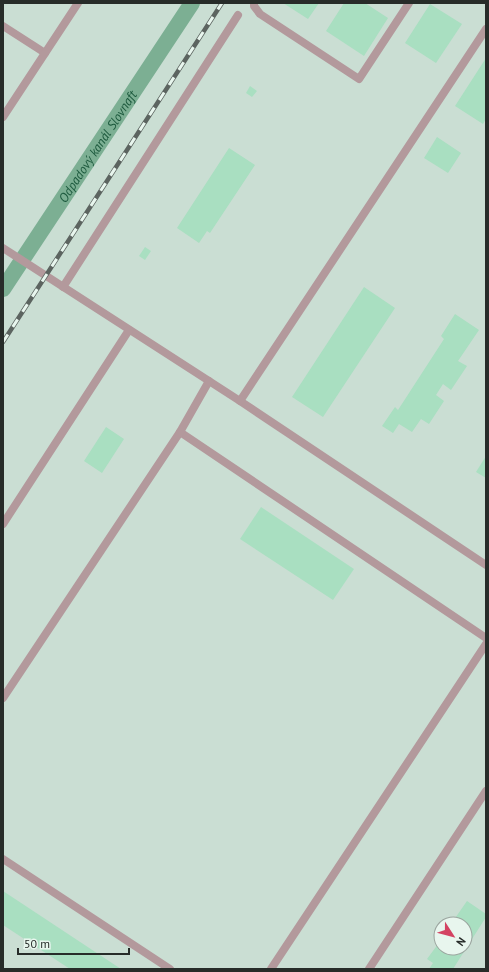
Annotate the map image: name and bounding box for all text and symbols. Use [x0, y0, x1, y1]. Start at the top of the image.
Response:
water label: Odpadový kanál Slovnaft [55, 87, 141, 206]
north arrow [433, 916, 473, 956]
scale bar [18, 930, 129, 956]
text: N [453, 935, 469, 949]
text: 50 m [24, 936, 50, 951]

